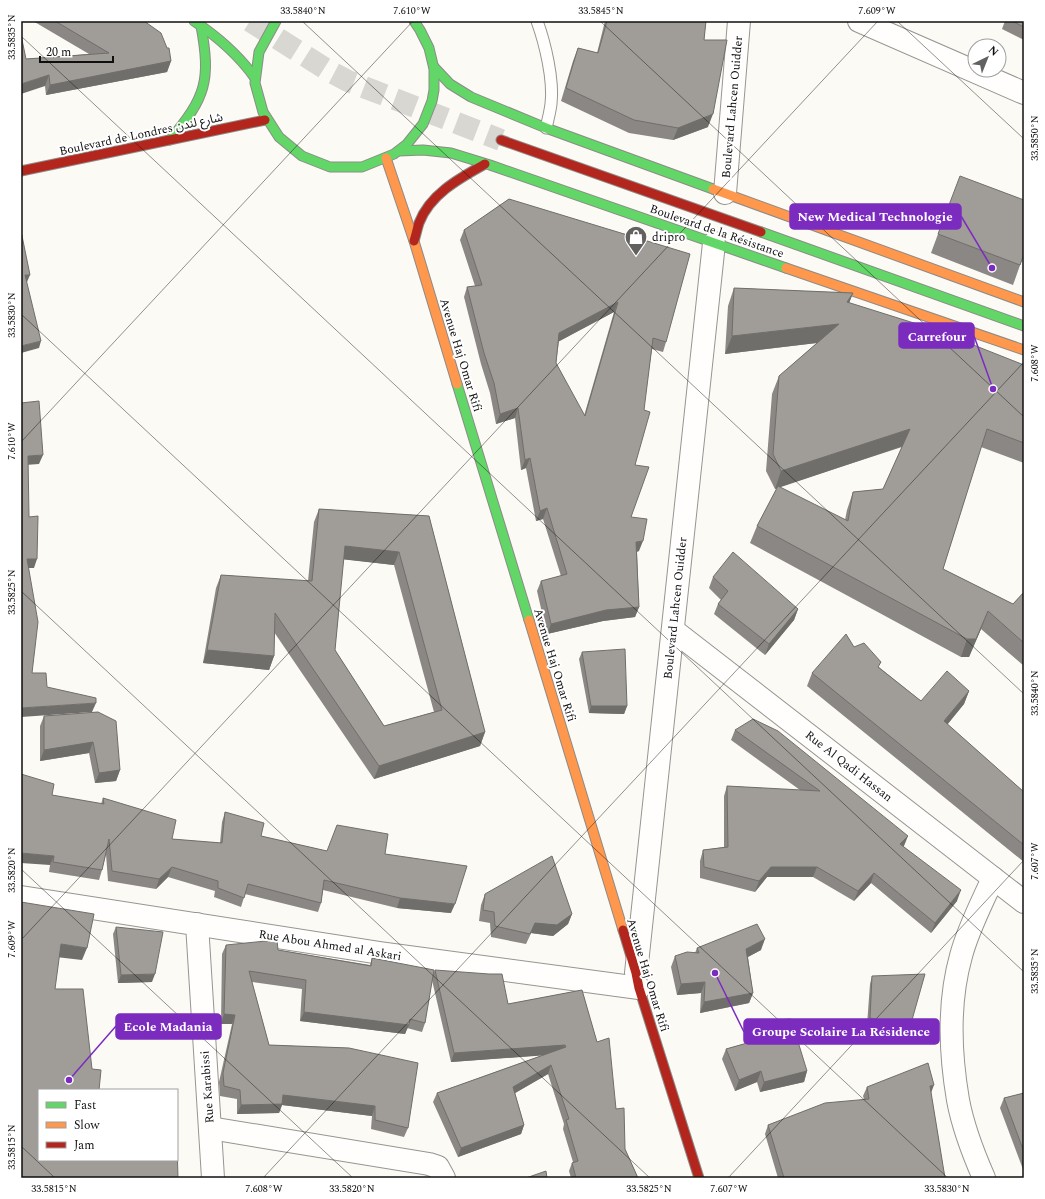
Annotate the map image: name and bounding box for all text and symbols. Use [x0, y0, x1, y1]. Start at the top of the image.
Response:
text: 33.5840°N [280, 3, 326, 19]
text: 7.610°W [393, 3, 431, 19]
text: 33.5845°N [578, 3, 624, 19]
text: 7.609°W [858, 3, 896, 19]
text: 33.5835°N [4, 14, 20, 60]
street label: Boulevard Lahcen Ouidder [717, 35, 748, 179]
scale bar [40, 38, 113, 64]
north arrow [967, 38, 1007, 78]
text: N [984, 42, 1003, 60]
text: 20 m [46, 43, 71, 62]
street label: Boulevard de Londres شارع لندن [57, 108, 225, 161]
text: 33.5850°N [1027, 115, 1043, 161]
street label: Boulevard de la Résistance [647, 200, 787, 263]
callout: New Medical Technologie [790, 204, 961, 229]
text: New Medical Technologie [797, 207, 953, 227]
shop icon: dripro [623, 224, 649, 257]
place label: dripro [652, 228, 685, 247]
text: 33.5830°N [4, 292, 20, 338]
street label: Avenue Haj Omar Rifi [434, 296, 487, 415]
callout: Carrefour [899, 323, 974, 348]
text: Carrefour [908, 327, 967, 347]
text: 7.608°W [1027, 344, 1043, 382]
text: 7.610°W [4, 422, 20, 460]
street label: Boulevard Lahcen Ouidder [659, 536, 692, 680]
text: 33.5825°N [4, 569, 20, 615]
street label: Avenue Haj Omar Rifi [528, 606, 581, 725]
text: 33.5840°N [1027, 670, 1043, 716]
street label: Rue Al Qadi Hassan [801, 726, 897, 807]
text: 7.607°W [1027, 842, 1043, 880]
text: 33.5820°N [4, 847, 20, 893]
street label: Avenue Haj Omar Rifi [621, 916, 674, 1035]
text: 7.609°W [4, 920, 20, 958]
street label: Rue Abou Ahmed al Askari [257, 925, 403, 966]
text: 33.5835°N [1027, 948, 1043, 994]
callout: Ecole Madania [116, 1014, 221, 1039]
text: Ecole Madania [123, 1017, 213, 1037]
callout: Groupe Scolaire La Résidence [744, 1019, 939, 1044]
text: Groupe Scolaire La Résidence [752, 1022, 930, 1042]
street label: Rue Karabissi [195, 1050, 220, 1124]
legend [38, 1089, 178, 1161]
text: Fast [74, 1096, 96, 1115]
text: Slow [74, 1116, 100, 1135]
text: 33.5815°N [4, 1124, 20, 1170]
text: Jam [74, 1136, 95, 1155]
text: 33.5815°N [31, 1181, 77, 1197]
text: 7.608°W [245, 1181, 283, 1197]
text: 33.5820°N [329, 1181, 375, 1197]
text: 33.5825°N [626, 1181, 672, 1197]
text: 7.607°W [710, 1181, 748, 1197]
text: 33.5830°N [924, 1181, 970, 1197]

